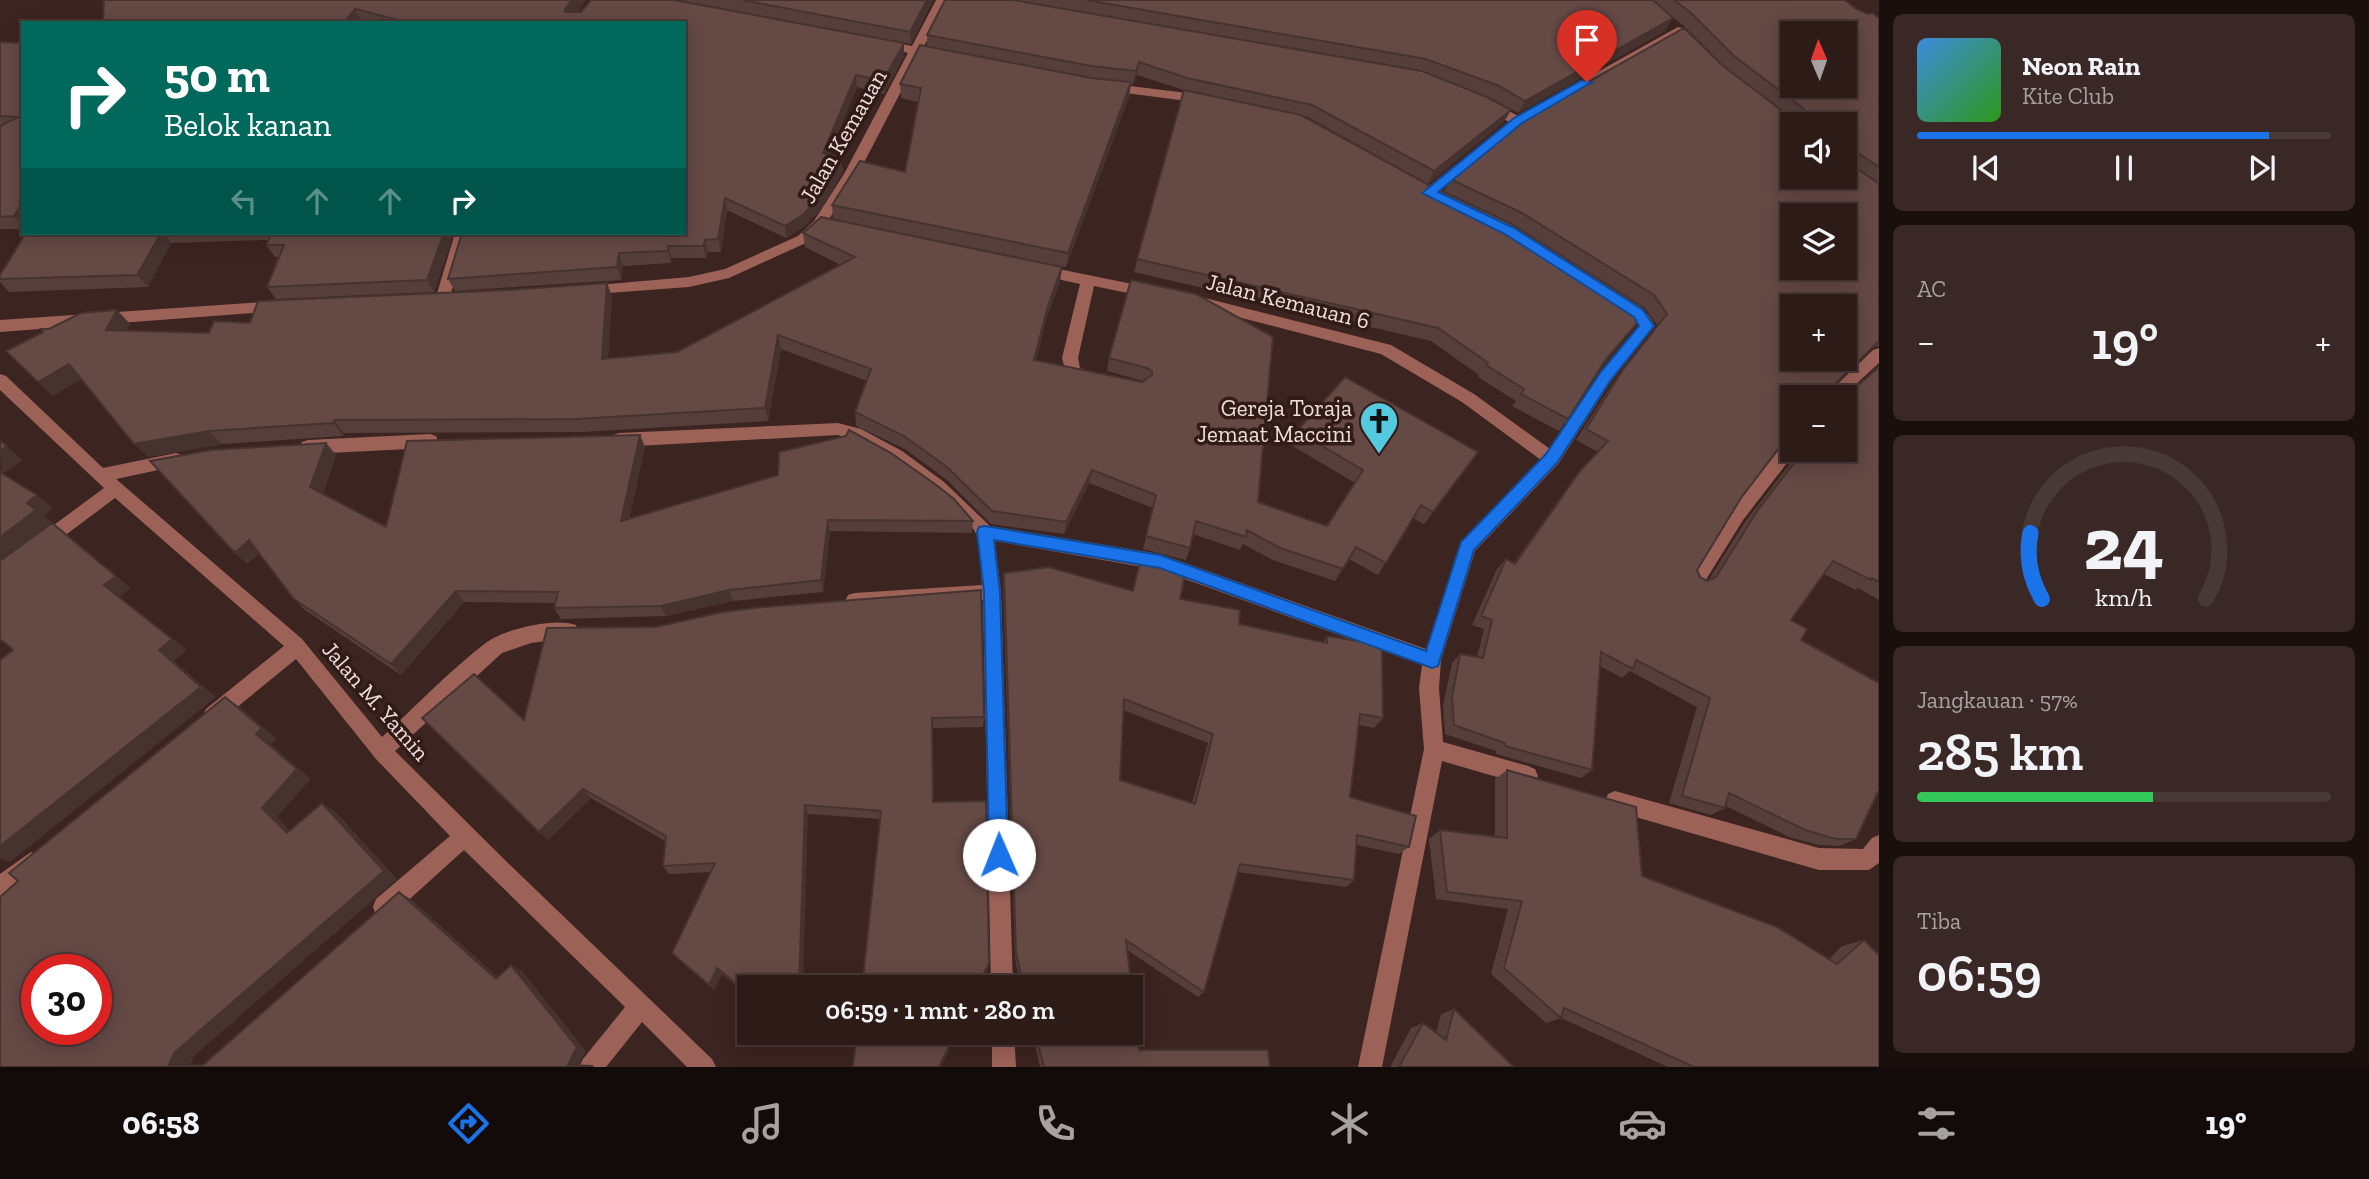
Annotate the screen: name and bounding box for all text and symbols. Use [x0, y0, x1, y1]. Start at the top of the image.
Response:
pin [1557, 10, 1617, 82]
icon: arrive [1568, 21, 1606, 59]
north arrow [1780, 21, 1857, 98]
map controls [1780, 21, 1857, 462]
text: 50 m [164, 46, 270, 105]
icon: right [49, 49, 140, 140]
text: Neon Rain [2022, 50, 2140, 82]
street label: Jalan Kemauan [793, 64, 893, 208]
text: Kite Club [2022, 82, 2114, 110]
text: Belok kanan [164, 106, 331, 144]
button: sound [1780, 112, 1857, 189]
icon: previous [1967, 149, 2005, 187]
icon: pause [2105, 149, 2143, 187]
icon: next [2243, 149, 2281, 187]
icon: left [225, 182, 263, 220]
icon: ahead [298, 182, 336, 220]
icon: ahead [371, 182, 409, 220]
icon: right [444, 182, 482, 220]
button: layers [1780, 203, 1857, 280]
street label: Jalan Kemauan 6 [1203, 267, 1373, 335]
text: AC [1917, 275, 1946, 303]
button: + [1780, 294, 1857, 371]
text: 19° [2091, 310, 2159, 372]
text: − [1917, 319, 1935, 365]
text: + [2315, 319, 2331, 365]
button: − [1780, 385, 1857, 462]
place label: Gereja Toraja Jemaat Maccini [1197, 394, 1352, 448]
church icon: Gereja Toraja Jemaat Maccini [1358, 400, 1400, 455]
text: 24 [2084, 501, 2164, 589]
text: km/h [2095, 582, 2153, 612]
street label: Jalan M. Yamin [316, 635, 436, 767]
text: Jangkauan · 57% [1917, 686, 2078, 714]
text: 285 km [1917, 721, 2083, 783]
position arrow [962, 818, 1036, 892]
text: Tiba [1917, 907, 1961, 935]
text: 06:59 [1917, 942, 2042, 1004]
speed limit sign: 30 [21, 954, 112, 1045]
text: 06:59 · 1 mnt · 280 m [825, 994, 1055, 1026]
icon: directions [444, 1099, 493, 1148]
icon: music [738, 1099, 787, 1148]
icon: phone [1031, 1099, 1080, 1148]
icon: climate [1325, 1099, 1374, 1148]
icon: car [1618, 1099, 1667, 1148]
icon: filters [1912, 1099, 1961, 1148]
text: 06:58 [122, 1104, 200, 1142]
text: 19° [2205, 1104, 2247, 1142]

